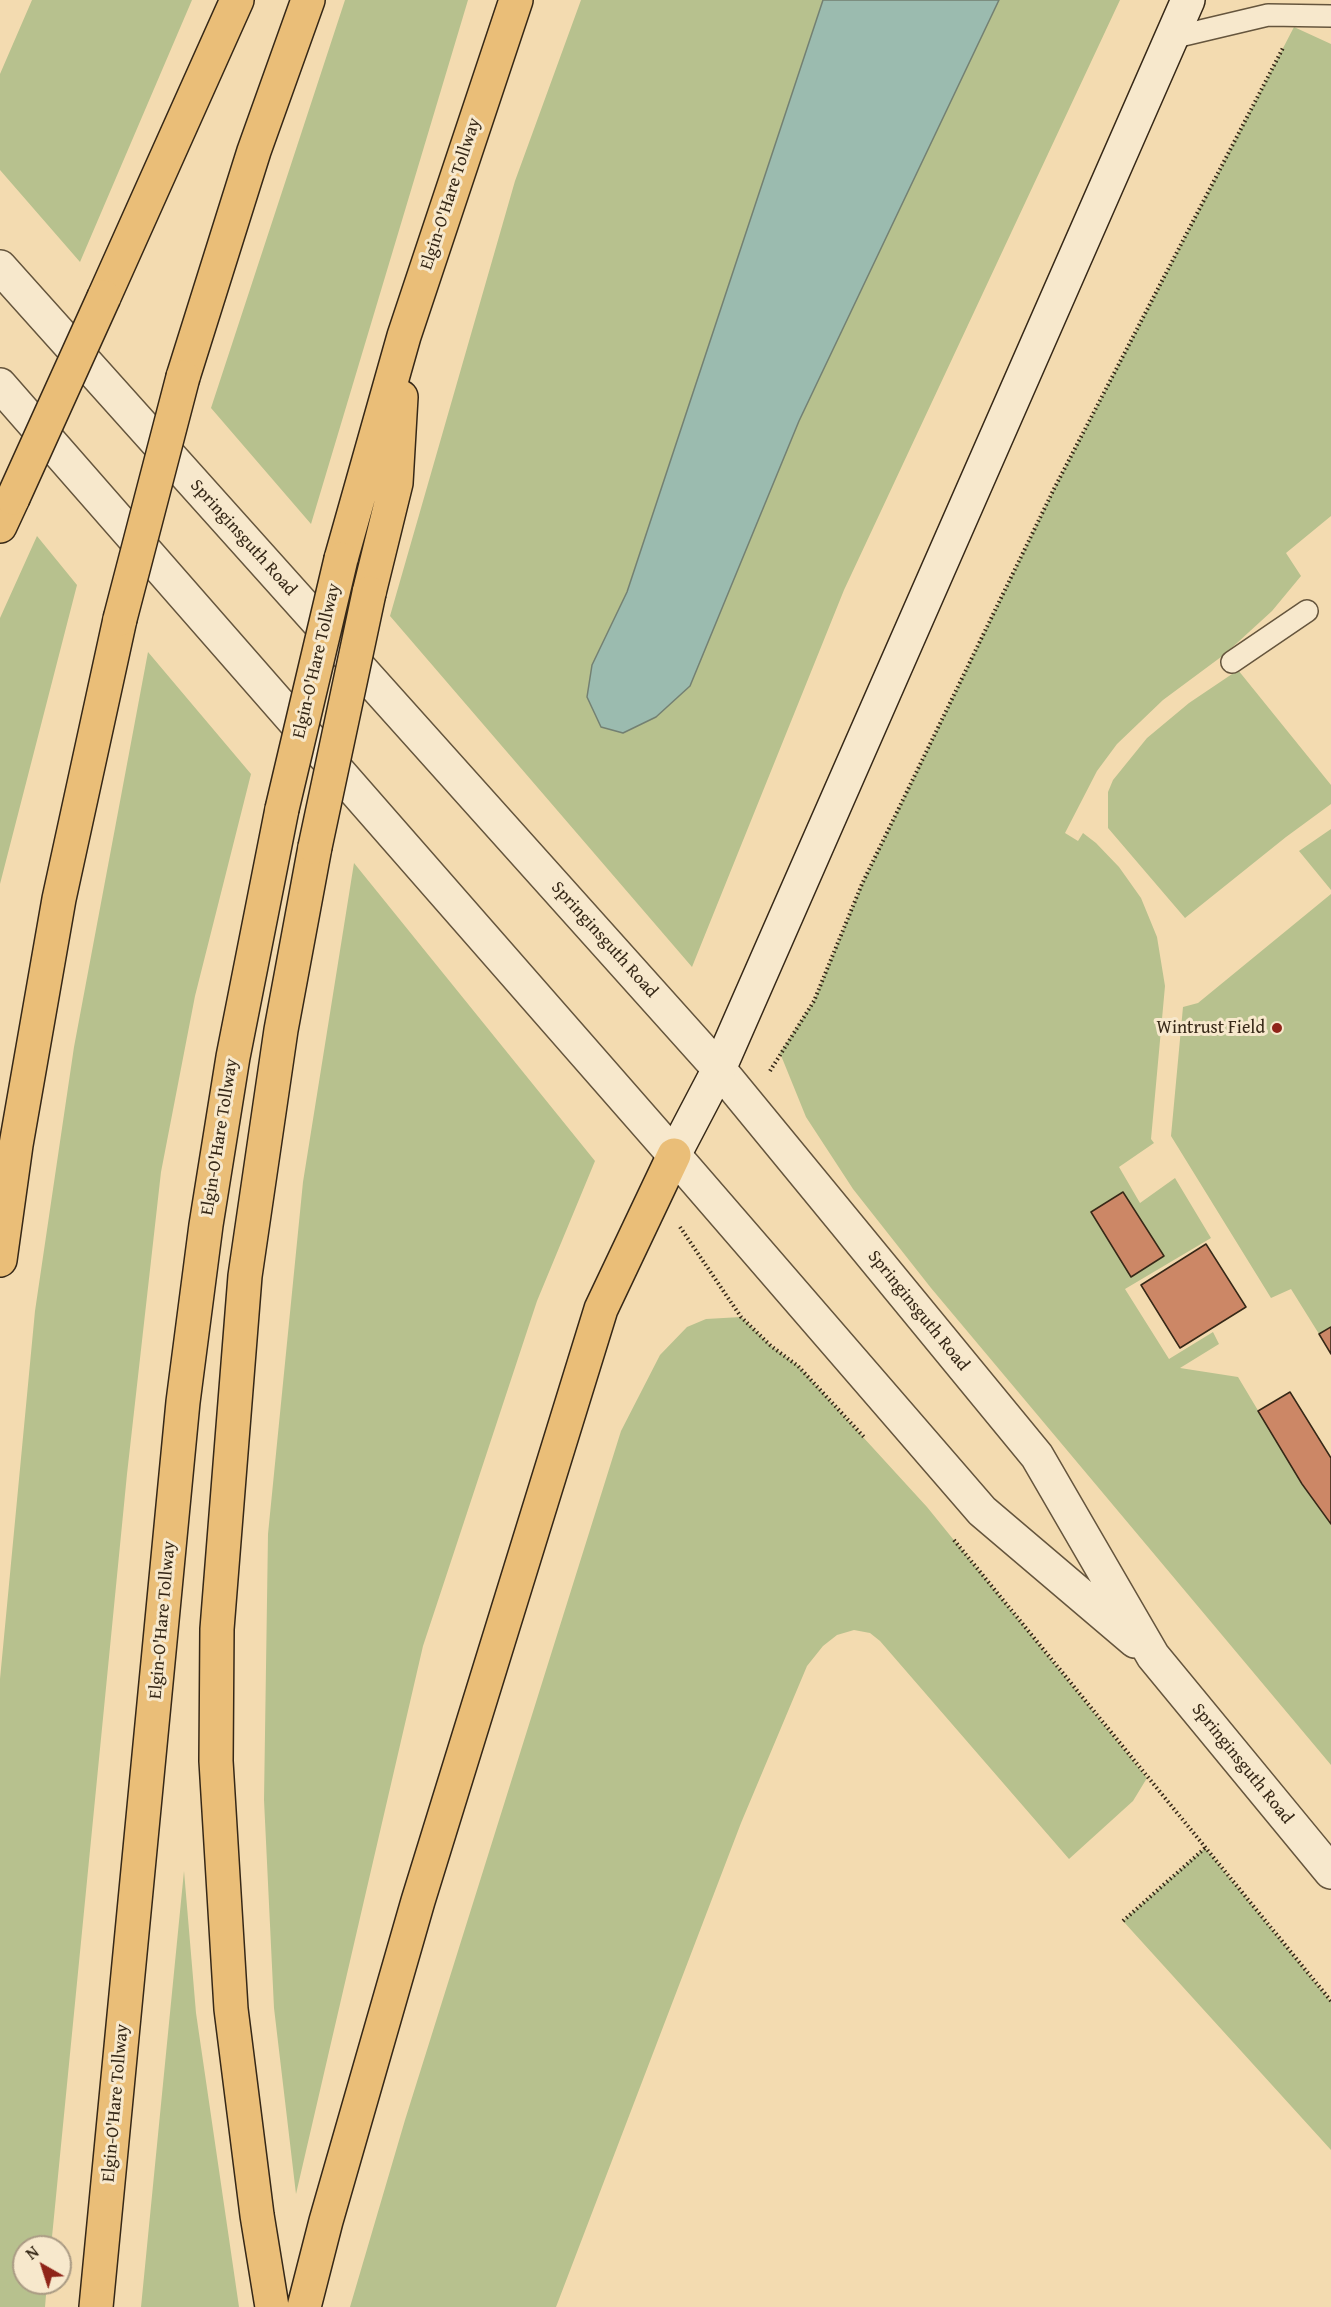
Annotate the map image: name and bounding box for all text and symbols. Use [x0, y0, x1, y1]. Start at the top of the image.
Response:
street label: Elgin-O'Hare Tollway [416, 115, 486, 273]
street label: Springinsguth Road [185, 475, 301, 601]
street label: Elgin-O'Hare Tollway [289, 581, 345, 741]
street label: Springinsguth Road [546, 877, 662, 1003]
place label: Wintrust Field [1157, 1017, 1265, 1039]
marker: Wintrust Field [1270, 1021, 1284, 1035]
street label: Elgin-O'Hare Tollway [197, 1057, 243, 1217]
street label: Springinsguth Road [863, 1246, 973, 1376]
street label: Elgin-O'Hare Tollway [145, 1540, 181, 1700]
street label: Springinsguth Road [1187, 1699, 1297, 1829]
street label: Elgin-O'Hare Tollway [98, 2023, 134, 2183]
north arrow [12, 2235, 72, 2295]
text: N [20, 2240, 44, 2265]

